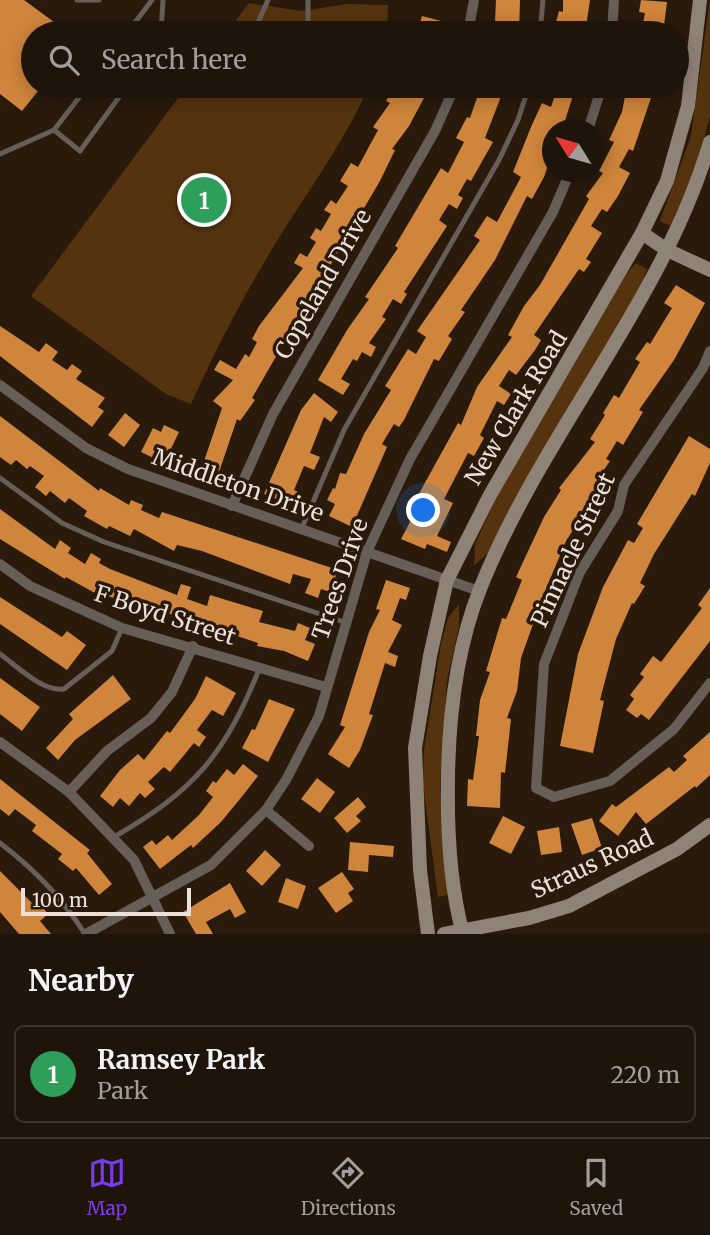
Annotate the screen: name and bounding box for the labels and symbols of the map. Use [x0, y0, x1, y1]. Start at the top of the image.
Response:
north arrow [542, 119, 605, 182]
pin: 1 [181, 174, 227, 226]
street label: Copeland Drive [268, 203, 377, 364]
street label: New Clark Road [458, 325, 573, 490]
street label: Middleton Drive [149, 442, 328, 527]
street label: Pinnacle Street [524, 468, 621, 632]
your location [406, 493, 440, 527]
street label: Trees Drive [305, 514, 374, 643]
street label: F Boyd Street [91, 578, 240, 651]
street label: Straus Road [526, 823, 658, 905]
scale bar [21, 885, 191, 917]

